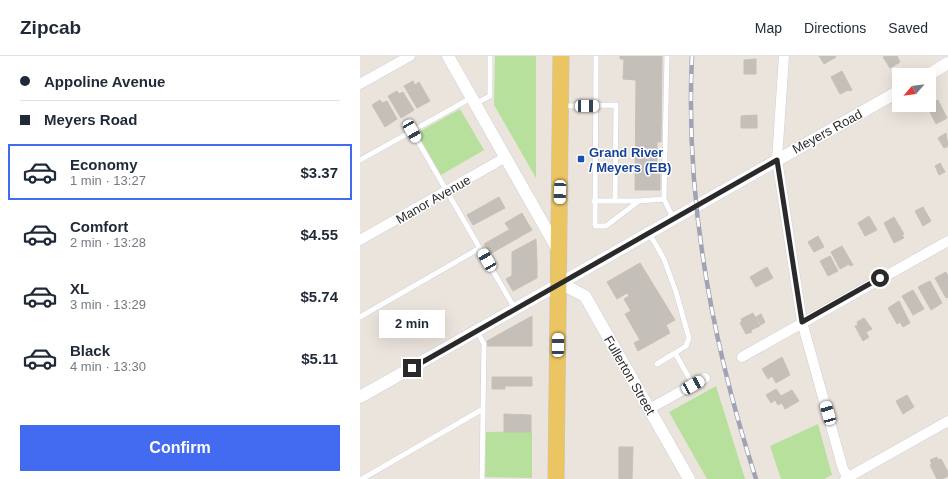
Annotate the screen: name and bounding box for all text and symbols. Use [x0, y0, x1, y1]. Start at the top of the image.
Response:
text: Zipcab [20, 17, 81, 38]
text: Map [755, 20, 782, 36]
text: Directions [804, 20, 866, 36]
text: Saved [888, 20, 928, 36]
north arrow [892, 68, 936, 112]
map controls [892, 68, 936, 112]
text: Appoline Avenue [44, 73, 165, 90]
car [575, 100, 599, 112]
street label: Meyers Road [790, 106, 865, 157]
text: Meyers Road [44, 111, 137, 128]
car [401, 118, 423, 144]
place label: Grand River / Meyers (EB) [589, 145, 671, 175]
icon: car [22, 154, 58, 190]
marker: Grand River / Meyers (EB) [576, 154, 586, 164]
text: Economy [70, 156, 138, 173]
text: $3.37 [300, 164, 338, 181]
street label: Manor Avenue [393, 172, 473, 227]
text: 1 min · 13:27 [70, 173, 146, 188]
car [554, 180, 566, 204]
icon: car [22, 216, 58, 252]
text: Comfort [70, 218, 128, 235]
text: $4.55 [300, 226, 338, 243]
text: 2 min · 13:28 [70, 235, 146, 250]
car [476, 247, 498, 273]
route start [871, 269, 889, 287]
icon: car [22, 278, 58, 314]
text: XL [70, 280, 89, 297]
text: $5.74 [300, 288, 338, 305]
text: 3 min · 13:29 [70, 297, 146, 312]
callout: 2 min [379, 310, 445, 338]
text: 2 min [395, 316, 429, 331]
car [552, 333, 564, 357]
street label: Fullerton Street [601, 333, 658, 418]
icon: car [22, 340, 58, 376]
text: Black [70, 342, 110, 359]
text: $5.11 [301, 350, 338, 367]
text: 4 min · 13:30 [70, 359, 146, 374]
route end [403, 359, 421, 377]
car [680, 374, 706, 396]
car [819, 400, 837, 426]
button: Confirm [20, 425, 340, 471]

